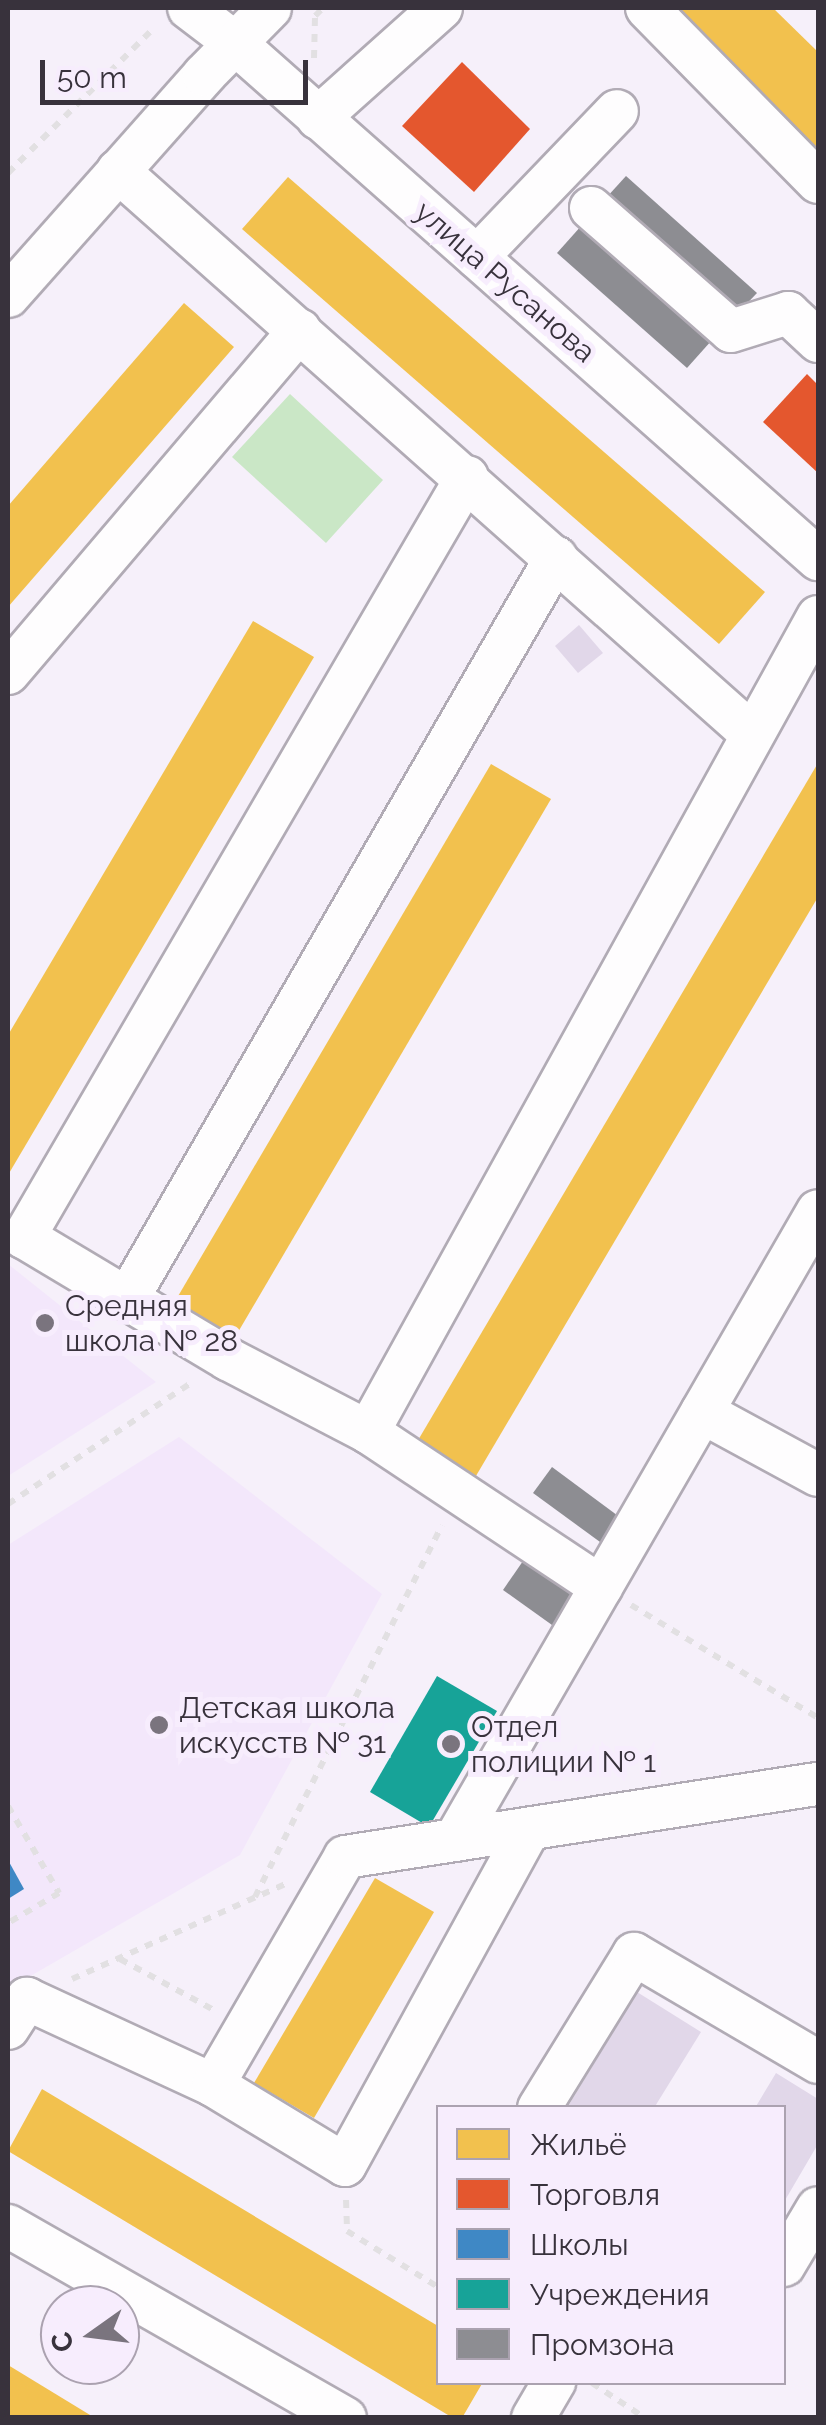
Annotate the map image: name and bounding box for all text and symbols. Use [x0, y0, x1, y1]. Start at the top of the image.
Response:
scale bar [45, 40, 312, 102]
text: 50 m [57, 60, 127, 95]
street label: улица Русанова [407, 194, 603, 370]
place label: Средняя школа № 28 [65, 1288, 238, 1358]
marker: Средняя школа № 28 [34, 1312, 56, 1334]
place label: Детская школа искусств № 31 [179, 1690, 395, 1760]
place label: Отдел полиции № 1 [471, 1709, 656, 1780]
marker: Детская школа искусств № 31 [148, 1714, 170, 1736]
marker: Отдел полиции № 1 [440, 1733, 462, 1755]
legend [436, 2105, 786, 2385]
text: Жильё [530, 2127, 627, 2162]
text: Торговля [530, 2177, 660, 2212]
text: Школы [530, 2227, 629, 2262]
text: Учреждения [530, 2277, 710, 2312]
north arrow [40, 2285, 140, 2385]
text: Промзона [530, 2327, 674, 2362]
text: С [44, 2329, 81, 2355]

